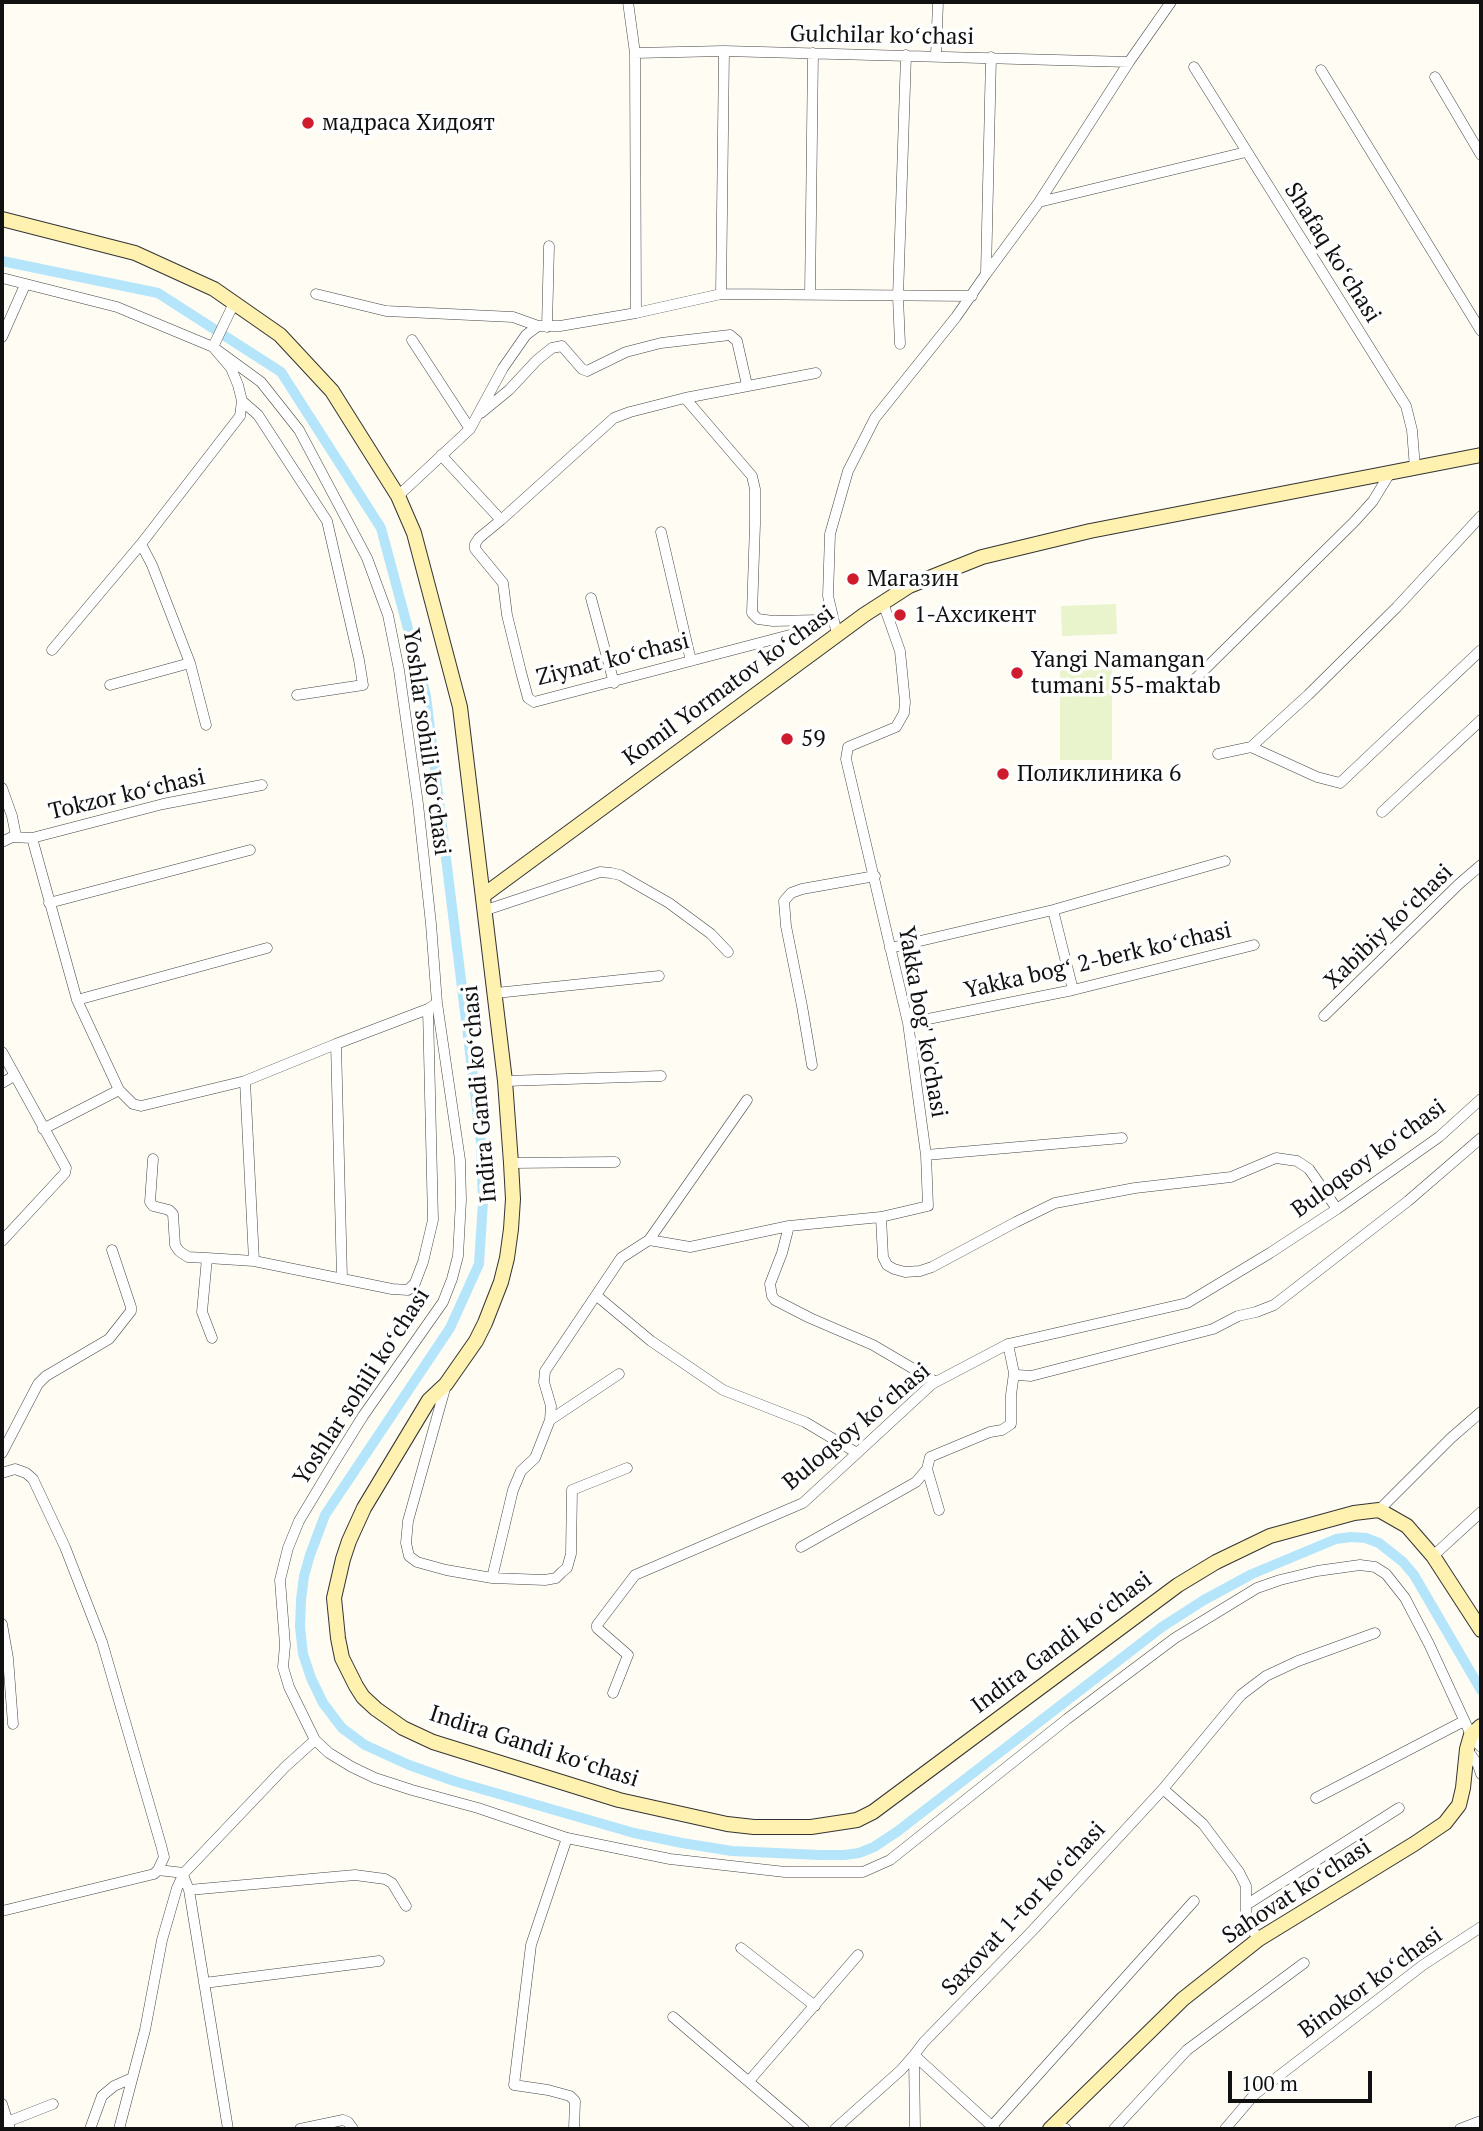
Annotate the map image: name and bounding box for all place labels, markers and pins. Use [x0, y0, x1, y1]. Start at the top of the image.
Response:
place label: мадраса Хидоят [322, 109, 495, 137]
marker: мадраса Хидоят [300, 115, 316, 131]
place label: Магазин [867, 565, 959, 593]
marker: Магазин [845, 571, 861, 587]
place label: 1-Ахсикент [914, 601, 1036, 629]
marker: 1-Ахсикент [892, 607, 908, 623]
place label: Yangi Namangan tumani 55-maktab [1031, 646, 1221, 700]
marker: Yangi Namangan tumani 55-maktab [1009, 665, 1025, 681]
place label: 59 [801, 725, 826, 753]
marker: 59 [779, 731, 795, 747]
place label: Поликлиника 6 [1017, 760, 1181, 788]
marker: Поликлиника 6 [995, 766, 1011, 782]

